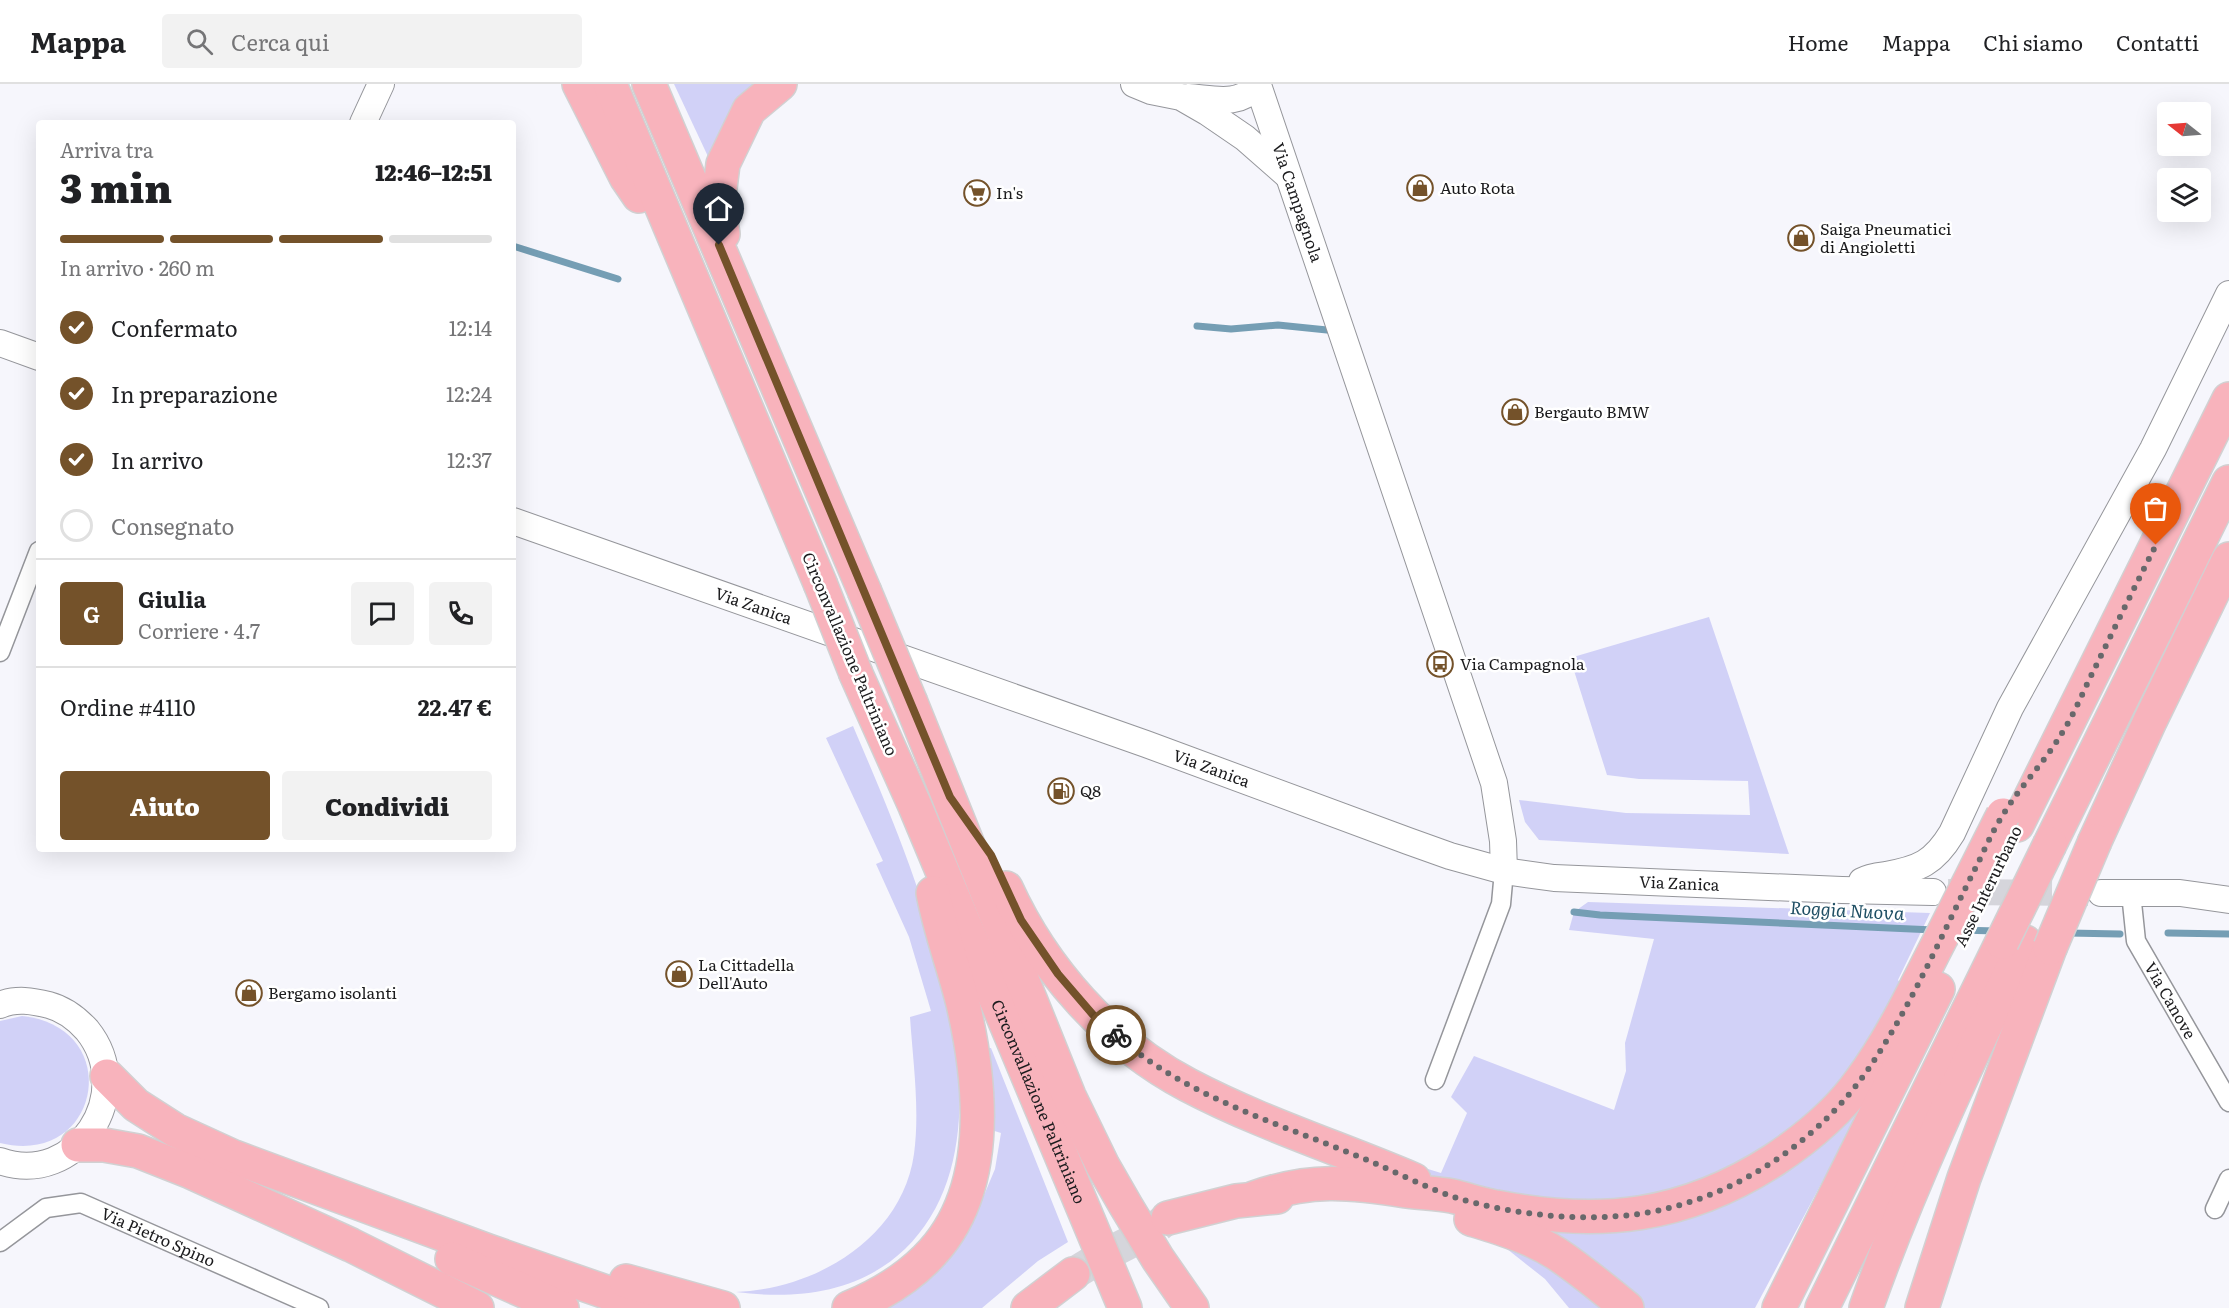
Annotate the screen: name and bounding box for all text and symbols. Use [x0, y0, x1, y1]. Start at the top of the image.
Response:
search box [162, 14, 582, 68]
text: Mappa [30, 20, 126, 62]
icon: search [183, 25, 216, 58]
text: Cerca qui [231, 25, 329, 58]
text: Home [1788, 26, 1849, 57]
text: Mappa [1882, 26, 1950, 57]
text: Chi siamo [1983, 26, 2083, 57]
text: Contatti [2116, 26, 2199, 57]
north arrow [2157, 102, 2211, 156]
map controls [2157, 102, 2211, 222]
text: Arriva tra [60, 134, 154, 164]
street label: Via Campagnola [1267, 139, 1330, 265]
text: 12:46–12:51 [375, 155, 492, 188]
text: 3 min [60, 157, 172, 215]
button: layers [2157, 168, 2211, 222]
shop icon: Auto Rota [1405, 173, 1435, 203]
place label: Auto Rota [1440, 175, 1515, 199]
supermarket icon: In's [962, 178, 992, 208]
place label: In's [996, 180, 1023, 204]
pin [693, 183, 744, 245]
icon: home [702, 192, 735, 225]
place label: Saiga Pneumatici di Angioletti [1820, 216, 1951, 258]
shop icon: Saiga Pneumatici di Angioletti [1786, 223, 1816, 253]
text: In arrivo · 260 m [60, 252, 215, 282]
icon: check [60, 311, 93, 344]
text: Confermato [111, 311, 238, 344]
text: 12:14 [449, 312, 492, 342]
icon: check [60, 377, 93, 410]
text: In preparazione [111, 377, 278, 410]
text: 12:24 [446, 378, 492, 408]
shop icon: Bergauto BMW [1500, 397, 1530, 427]
place label: Bergauto BMW [1534, 399, 1650, 423]
icon: check [60, 443, 93, 476]
text: In arrivo [111, 443, 203, 476]
text: 12:37 [447, 444, 492, 474]
pin [2130, 483, 2181, 545]
icon: bag [2139, 492, 2172, 525]
text: Consegnato [111, 509, 234, 542]
street label: Circonvallazione Paltriniano [797, 548, 905, 759]
street label: Via Zanica [712, 580, 796, 630]
text: Giulia [138, 582, 206, 615]
button: chat [351, 582, 414, 645]
button: phone [429, 582, 492, 645]
text: G [83, 597, 100, 630]
text: Corriere · 4.7 [138, 615, 260, 645]
bus stop icon: Via Campagnola [1425, 649, 1455, 679]
place label: Via Campagnola [1460, 651, 1585, 675]
text: Ordine #4110 [60, 690, 196, 723]
text: 22.47 € [418, 690, 492, 723]
street label: Via Zanica [1170, 742, 1254, 793]
button: Aiuto [60, 771, 270, 840]
button: Condividi [282, 771, 492, 840]
fuel station icon: Q8 [1046, 776, 1076, 806]
place label: Q8 [1080, 778, 1101, 802]
street label: Asse Interurbano [1947, 821, 2027, 950]
street label: Via Zanica [1639, 869, 1720, 896]
water label: Roggia Nuova [1789, 893, 1906, 926]
place label: La Cittadella Dell'Auto [698, 952, 795, 994]
street label: Via Canove [2140, 957, 2203, 1043]
shop icon: La Cittadella Dell'Auto [664, 959, 694, 989]
shop icon: Bergamo isolanti [234, 978, 264, 1008]
place label: Bergamo isolanti [268, 980, 397, 1004]
street label: Circonvallazione Paltriniano [986, 995, 1093, 1207]
courier [1086, 1005, 1146, 1065]
icon: bike [1100, 1019, 1133, 1052]
street label: Via Pietro Spino [98, 1200, 220, 1272]

